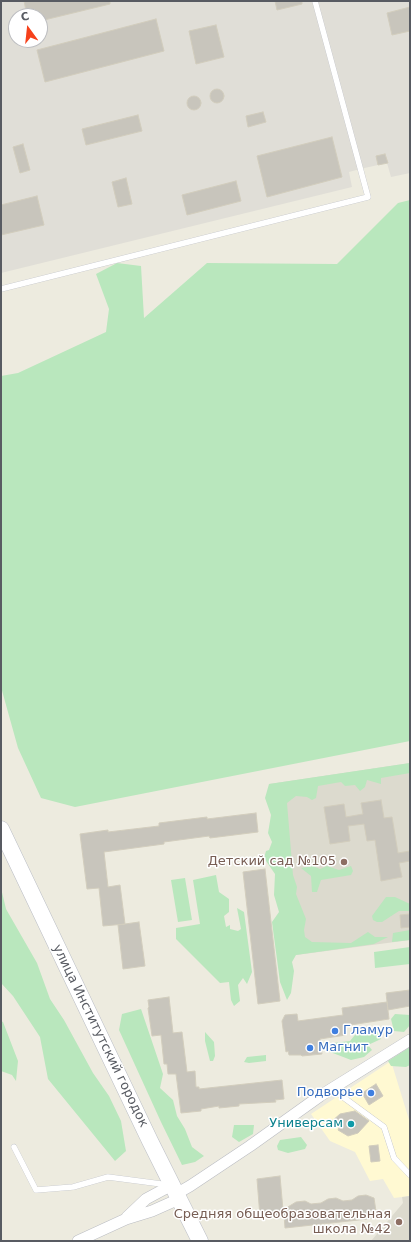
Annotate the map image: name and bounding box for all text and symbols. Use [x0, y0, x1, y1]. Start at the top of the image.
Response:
north arrow [8, 8, 48, 48]
text: С [19, 10, 31, 24]
place label: Детский сад №105 [208, 854, 336, 870]
marker: Детский сад №105 [339, 857, 349, 867]
street label: улица Институтский городок [49, 942, 151, 1130]
place label: Гламур [343, 1023, 393, 1039]
marker: Гламур [330, 1026, 340, 1036]
place label: Магнит [318, 1040, 369, 1056]
marker: Магнит [305, 1043, 315, 1053]
place label: Подворье [297, 1085, 363, 1101]
marker: Подворье [366, 1088, 376, 1098]
place label: Универсам [269, 1116, 343, 1132]
marker: Универсам [346, 1119, 356, 1129]
place label: Средняя общеобразовательная школа №42 [174, 1207, 391, 1238]
marker: Средняя общеобразовательная школа №42 [394, 1217, 404, 1227]

